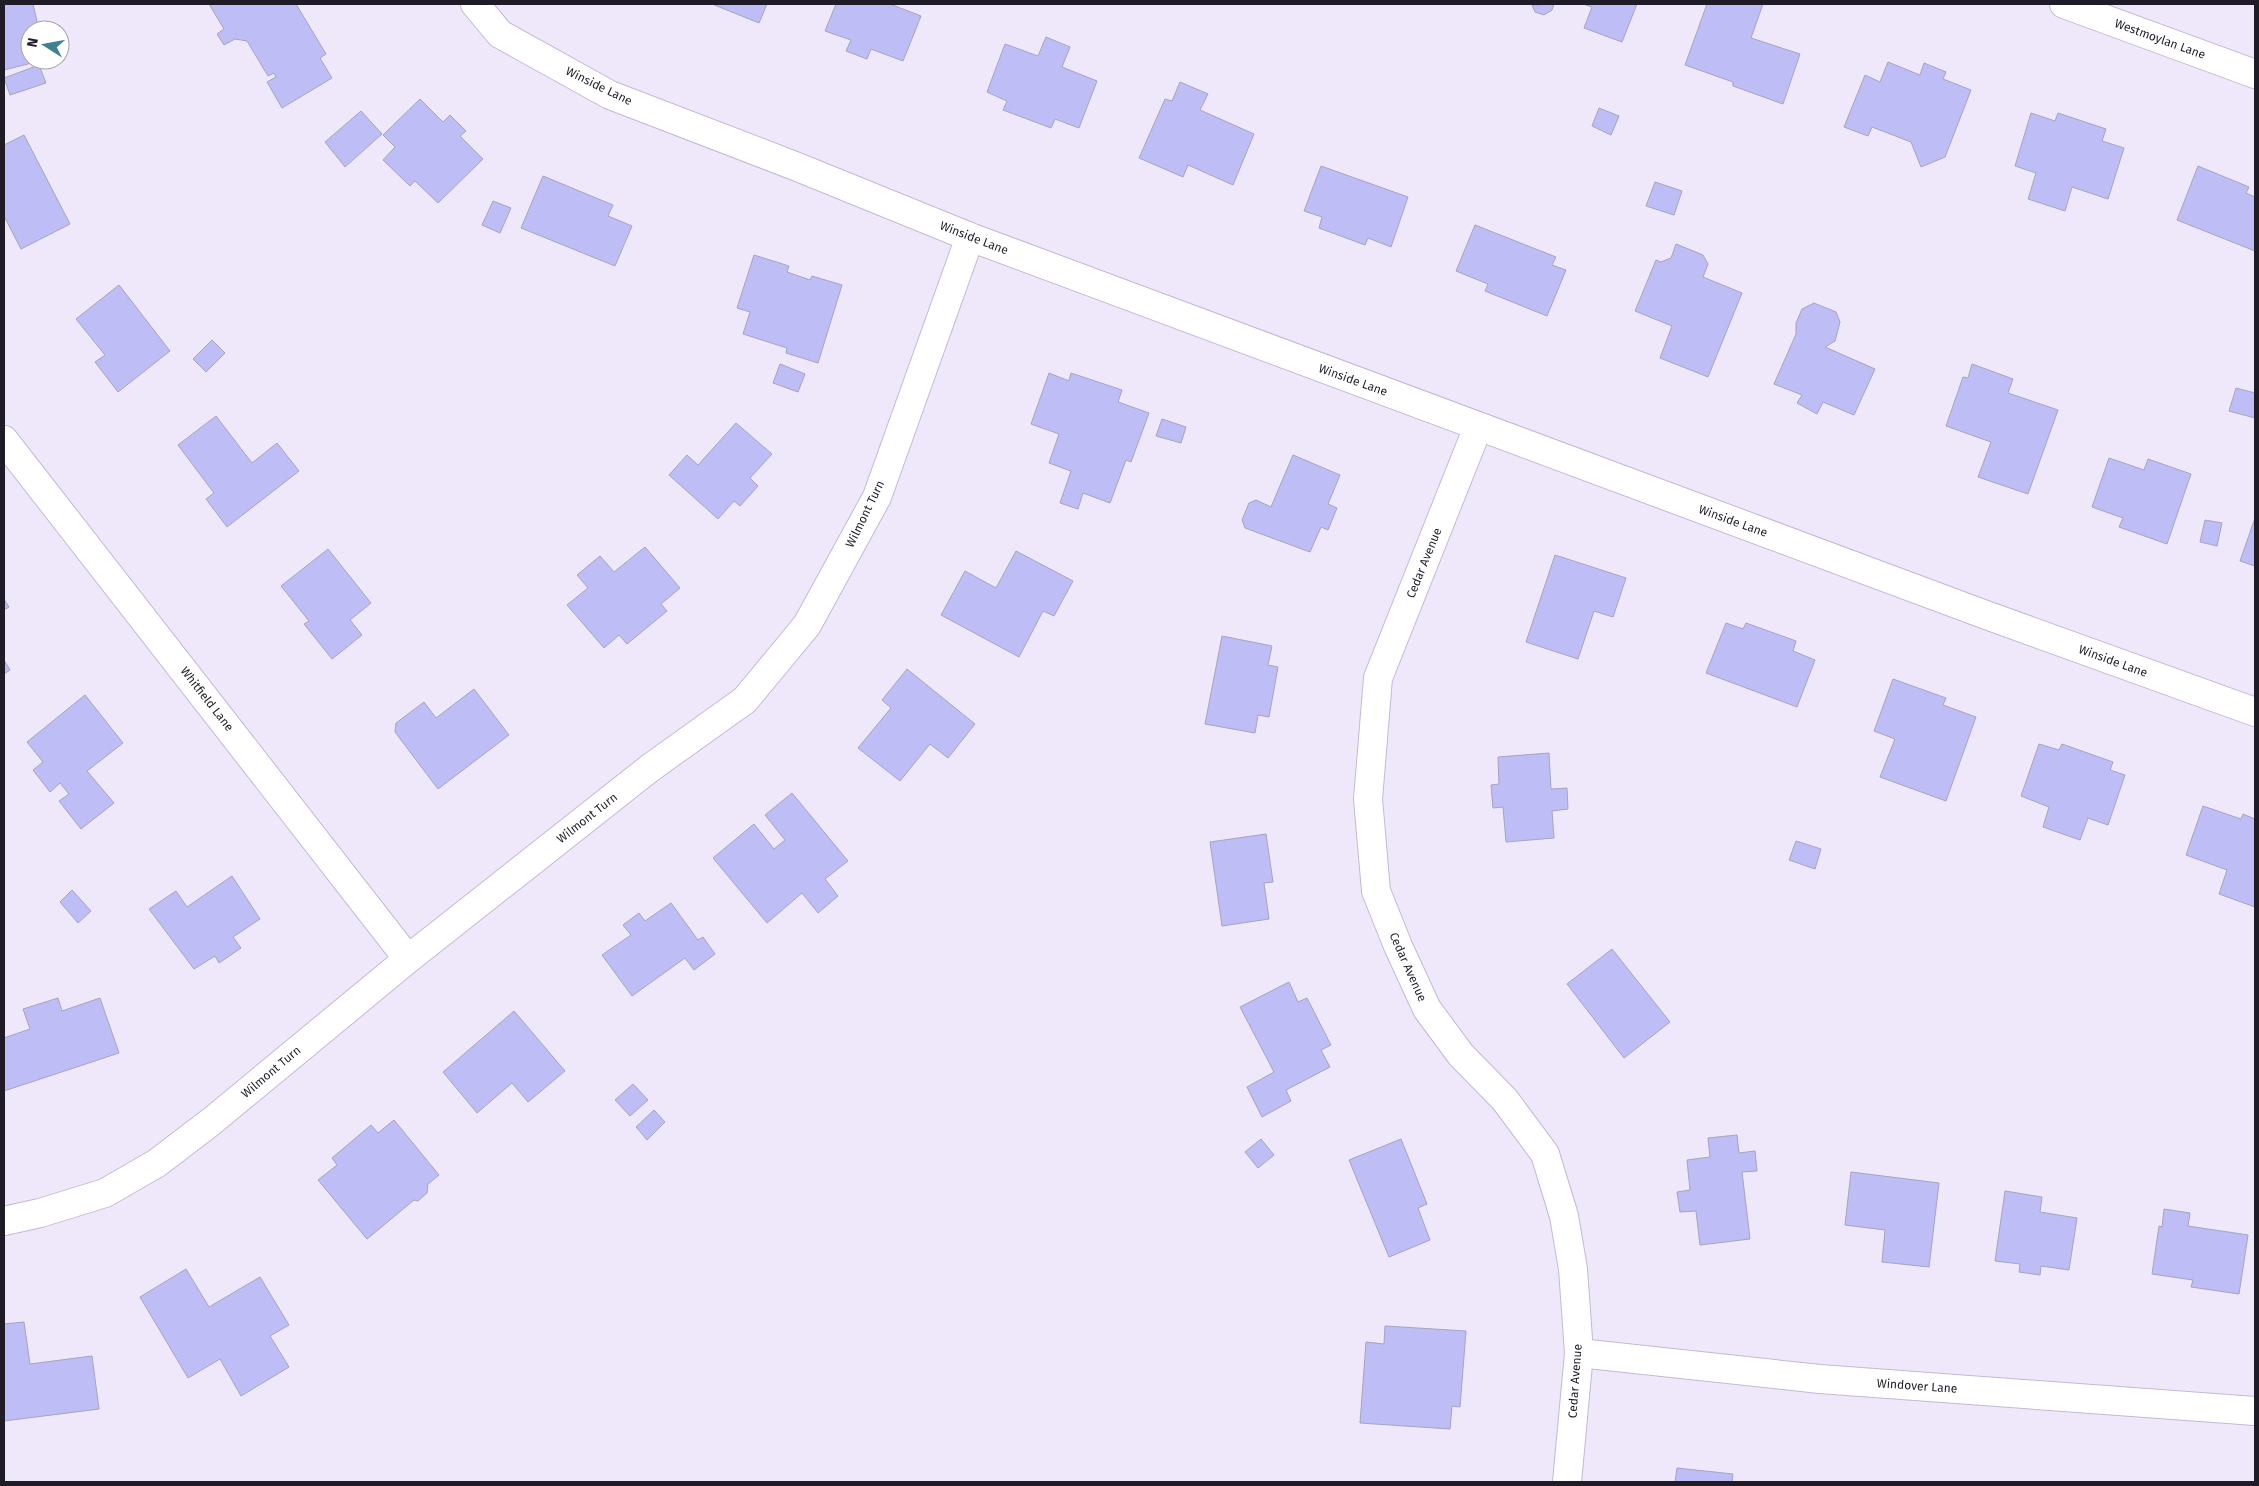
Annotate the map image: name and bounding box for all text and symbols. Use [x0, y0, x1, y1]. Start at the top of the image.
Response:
street label: Westmoylan Lane [2113, 16, 2207, 62]
north arrow [20, 20, 70, 70]
text: N [23, 36, 42, 49]
street label: Winside Lane [563, 64, 635, 108]
street label: Winside Lane [938, 219, 1010, 257]
street label: Winside Lane [1317, 361, 1389, 399]
street label: Wilmont Turn [843, 478, 887, 550]
street label: Winside Lane [1697, 502, 1769, 540]
street label: Cedar Avenue [1404, 526, 1444, 600]
street label: Winside Lane [2077, 642, 2149, 680]
street label: Whitfield Lane [178, 664, 236, 734]
street label: Wilmont Turn [554, 790, 620, 846]
street label: Cedar Avenue [1386, 930, 1430, 1004]
street label: Wilmont Turn [239, 1043, 303, 1101]
street label: Cedar Avenue [1565, 1343, 1585, 1419]
street label: Windover Lane [1876, 1376, 1958, 1396]

